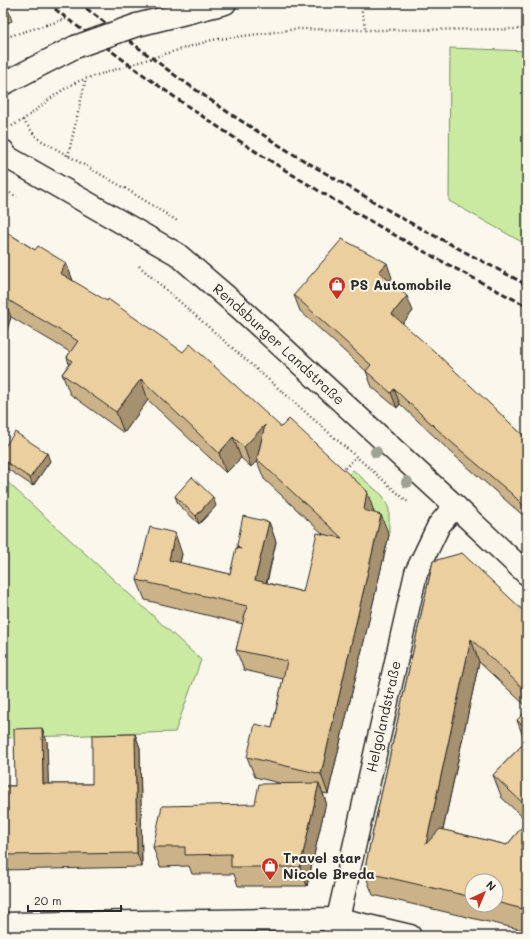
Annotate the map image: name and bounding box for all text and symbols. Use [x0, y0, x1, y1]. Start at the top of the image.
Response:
shop icon: PS Automobile [327, 275, 347, 300]
place label: PS Automobile [350, 275, 451, 294]
street label: Rendsburger Landstraße [209, 279, 349, 409]
street label: Helgolandstraße [361, 659, 405, 774]
place label: Travel star Nicole Breda [283, 848, 375, 883]
shop icon: Travel star Nicole Breda [260, 856, 280, 881]
north arrow [464, 873, 504, 913]
text: N [483, 877, 500, 894]
scale bar [28, 887, 121, 913]
text: 20 m [34, 892, 62, 908]

